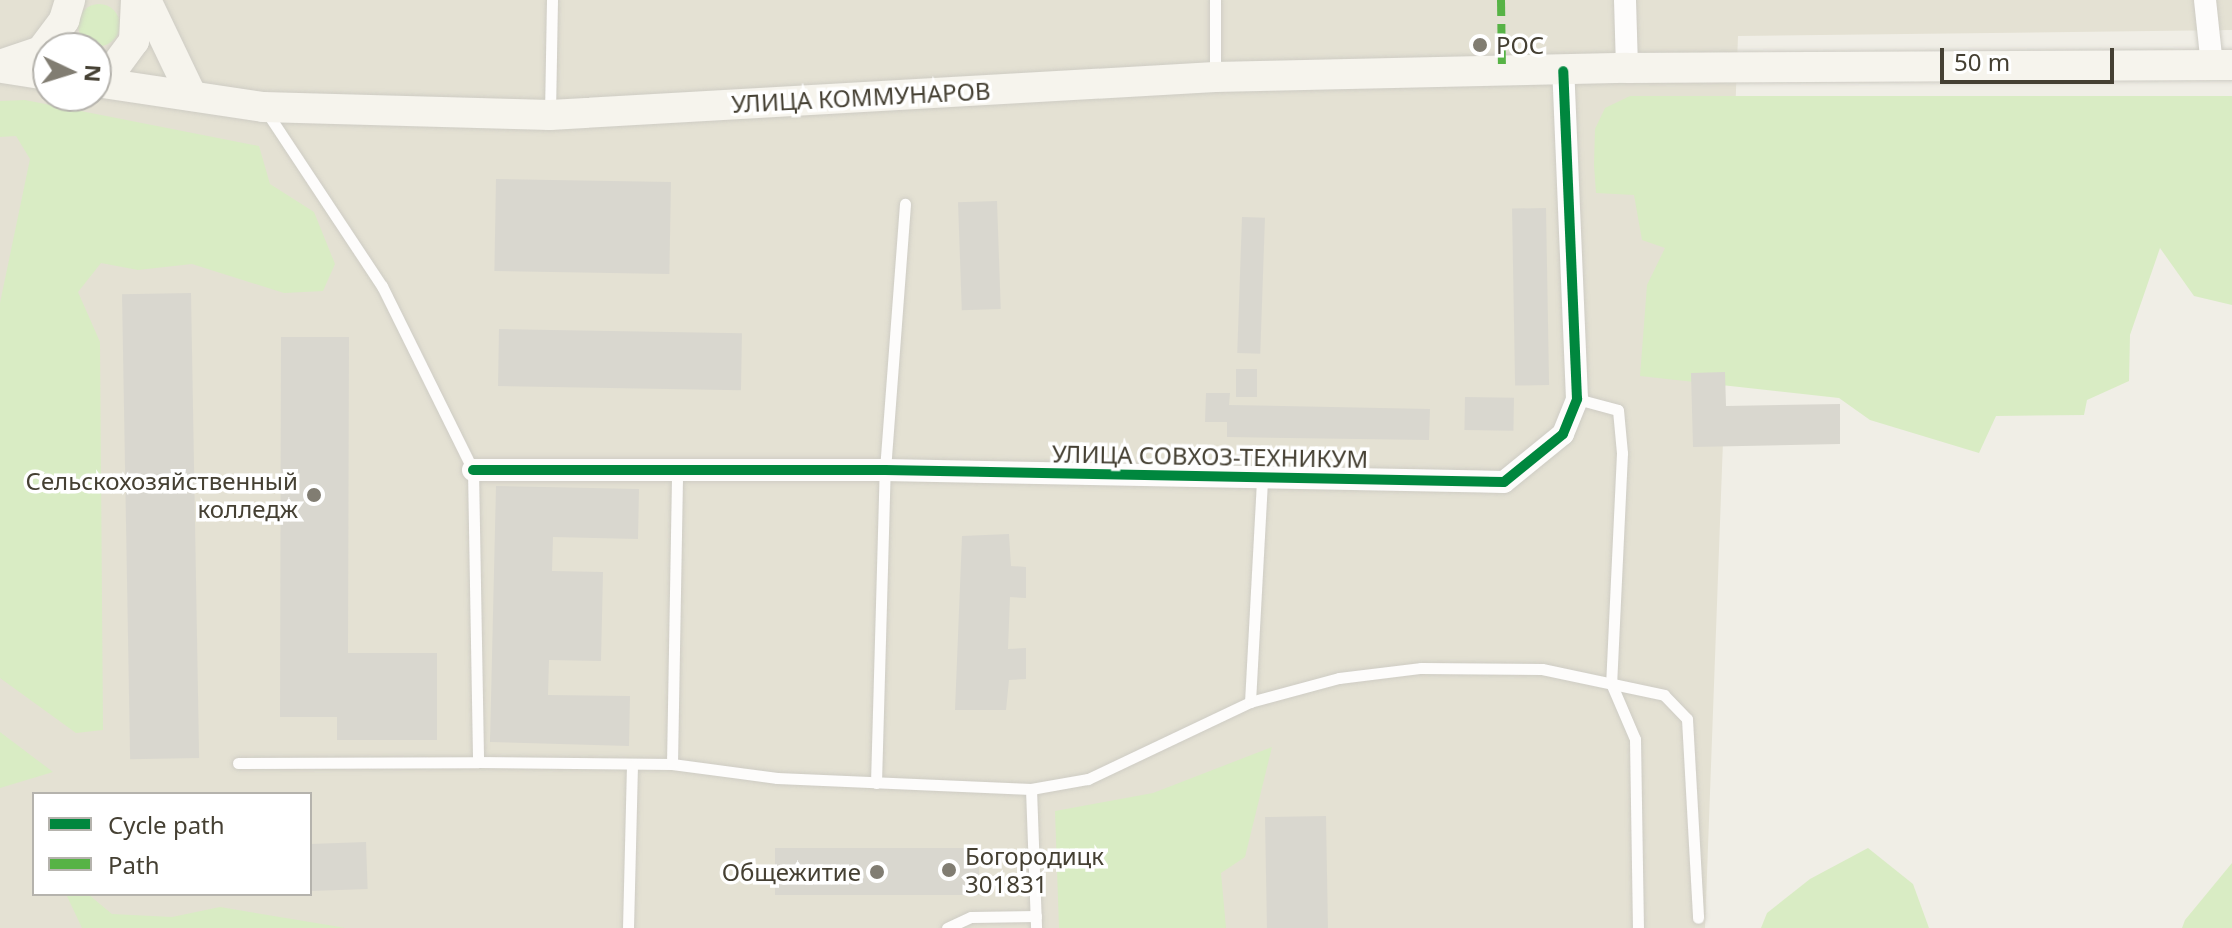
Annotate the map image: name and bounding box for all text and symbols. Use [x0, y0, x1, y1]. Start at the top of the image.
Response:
place label: РОС [1496, 31, 1544, 59]
north arrow [32, 32, 112, 112]
scale bar [1944, 32, 2118, 82]
marker: РОС [1471, 36, 1489, 54]
text: 50 m [1954, 45, 2010, 78]
text: N [78, 64, 110, 83]
street label: УЛИЦА КОММУНАРОВ [731, 76, 991, 118]
street label: УЛИЦА СОВХОЗ-ТЕХНИКУМ [1052, 439, 1368, 473]
place label: Сельскохозяйственный колледж [26, 467, 298, 523]
marker: Сельскохозяйственный колледж [305, 486, 323, 504]
legend [32, 792, 312, 896]
text: Cycle path [108, 808, 225, 841]
place label: Богородицк 301831 [965, 842, 1104, 898]
text: Path [108, 848, 159, 881]
place label: Общежитие [722, 858, 861, 886]
marker: Богородицк 301831 [940, 861, 958, 879]
marker: Общежитие [868, 863, 886, 881]

